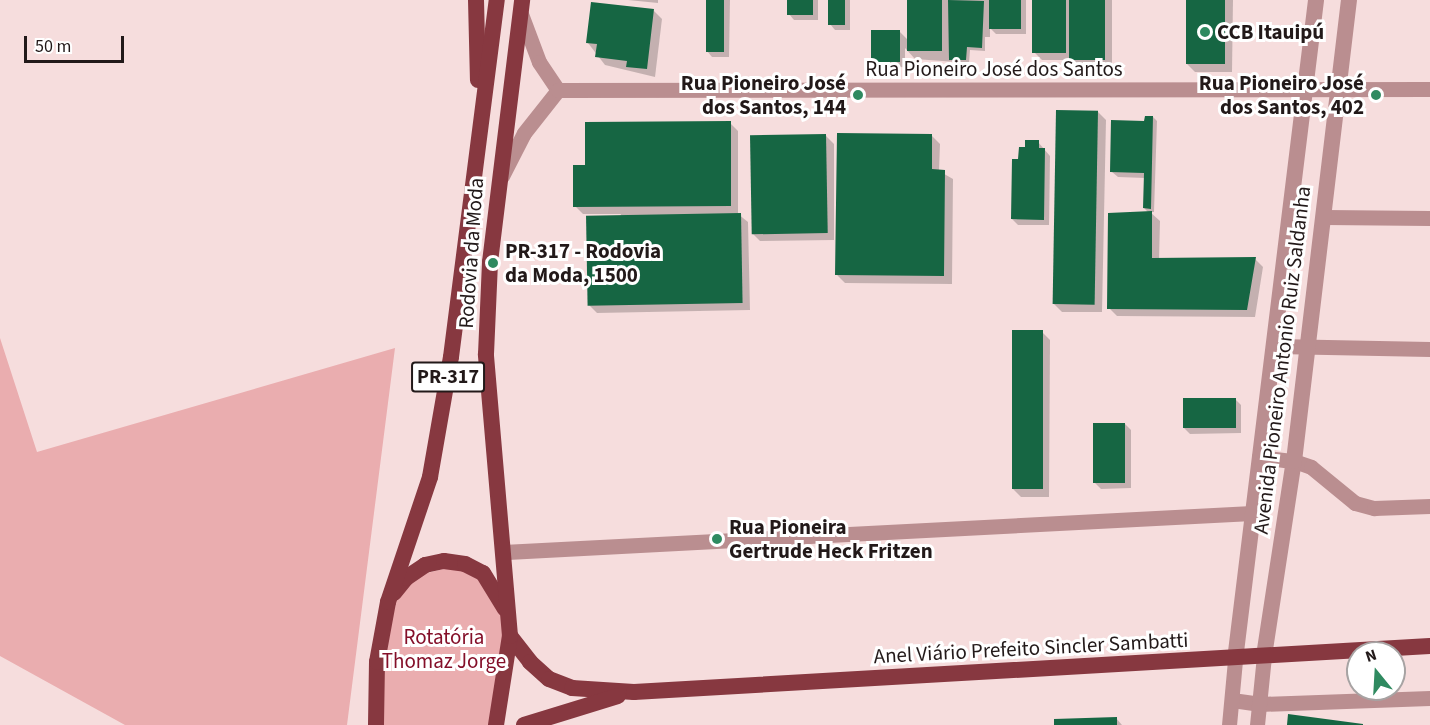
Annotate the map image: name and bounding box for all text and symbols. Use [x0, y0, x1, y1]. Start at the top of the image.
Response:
place label: CCB Itauipú [1217, 19, 1324, 45]
scale bar [27, 24, 128, 62]
marker: CCB Itauipú [1198, 25, 1212, 39]
text: 50 m [35, 34, 71, 59]
street label: Rua Pioneiro José dos Santos [865, 56, 1123, 82]
place label: Rua Pioneiro José dos Santos, 144 [681, 70, 846, 120]
place label: Rua Pioneiro José dos Santos, 402 [1199, 70, 1364, 120]
marker: Rua Pioneiro José dos Santos, 144 [851, 88, 865, 102]
marker: Rua Pioneiro José dos Santos, 402 [1369, 88, 1383, 102]
street label: Rodovia da Moda [453, 177, 489, 329]
street label: Avenida Pioneiro Antonio Ruiz Saldanha [1248, 185, 1316, 535]
place label: PR-317 - Rodovia da Moda, 1500 [505, 238, 661, 288]
marker: PR-317 - Rodovia da Moda, 1500 [486, 256, 500, 270]
road number: PR-317 [410, 360, 486, 394]
place label: Rua Pioneira Gertrude Heck Fritzen [729, 514, 933, 564]
marker: Rua Pioneira Gertrude Heck Fritzen [710, 532, 724, 546]
park label: Rotatória Thomaz Jorge [382, 624, 506, 674]
street label: Anel Viário Prefeito Sincler Sambatti [873, 627, 1189, 669]
north arrow [1346, 641, 1406, 701]
text: N [1363, 644, 1380, 668]

